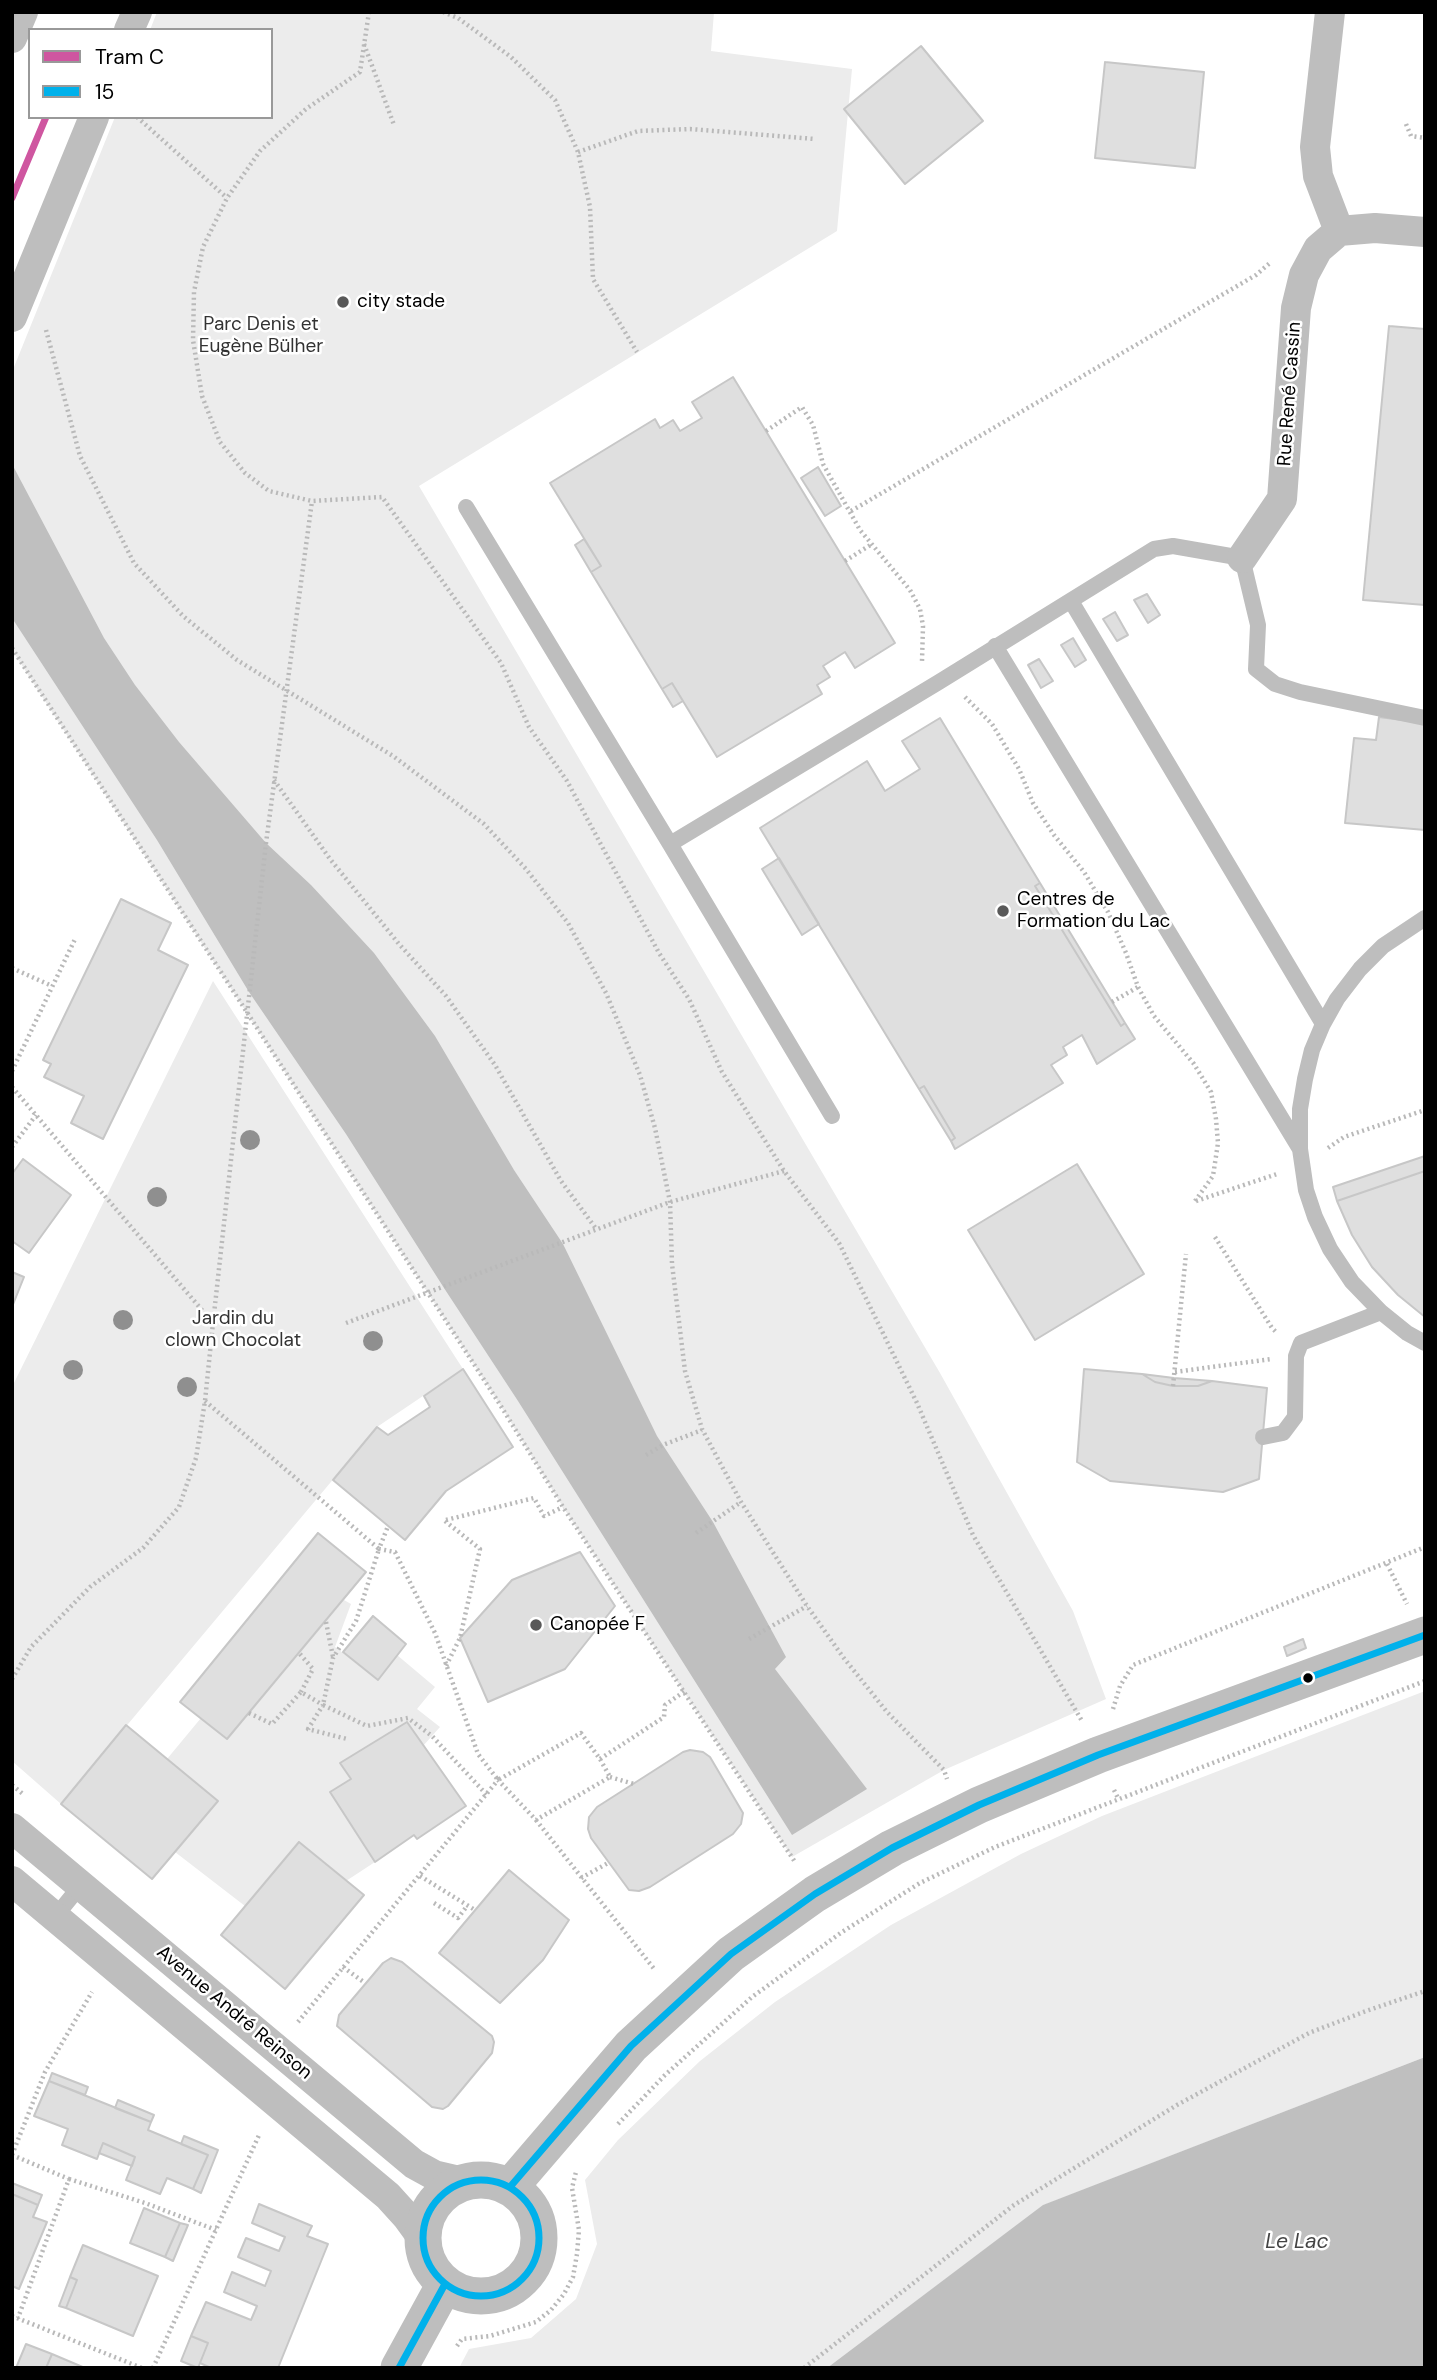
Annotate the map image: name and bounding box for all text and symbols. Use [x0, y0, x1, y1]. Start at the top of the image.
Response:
legend [28, 28, 273, 119]
text: Tram C [95, 43, 164, 71]
text: 15 [95, 78, 114, 106]
place label: city stade [357, 291, 445, 313]
marker: city stade [335, 294, 351, 310]
park label: Parc Denis et Eugène Bülher [199, 314, 323, 358]
street label: Rue René Cassin [1274, 321, 1306, 467]
place label: Centres de Formation du Lac [1017, 889, 1170, 933]
marker: Centres de Formation du Lac [995, 903, 1011, 919]
park label: Jardin du clown Chocolat [165, 1308, 301, 1352]
place label: Canopée F [550, 1614, 645, 1636]
marker: Canopée F [528, 1617, 544, 1633]
unlabelled marker [1301, 1671, 1315, 1685]
street label: Avenue André Reinson [152, 1941, 316, 2085]
water label: Le Lac [1265, 2229, 1329, 2255]

